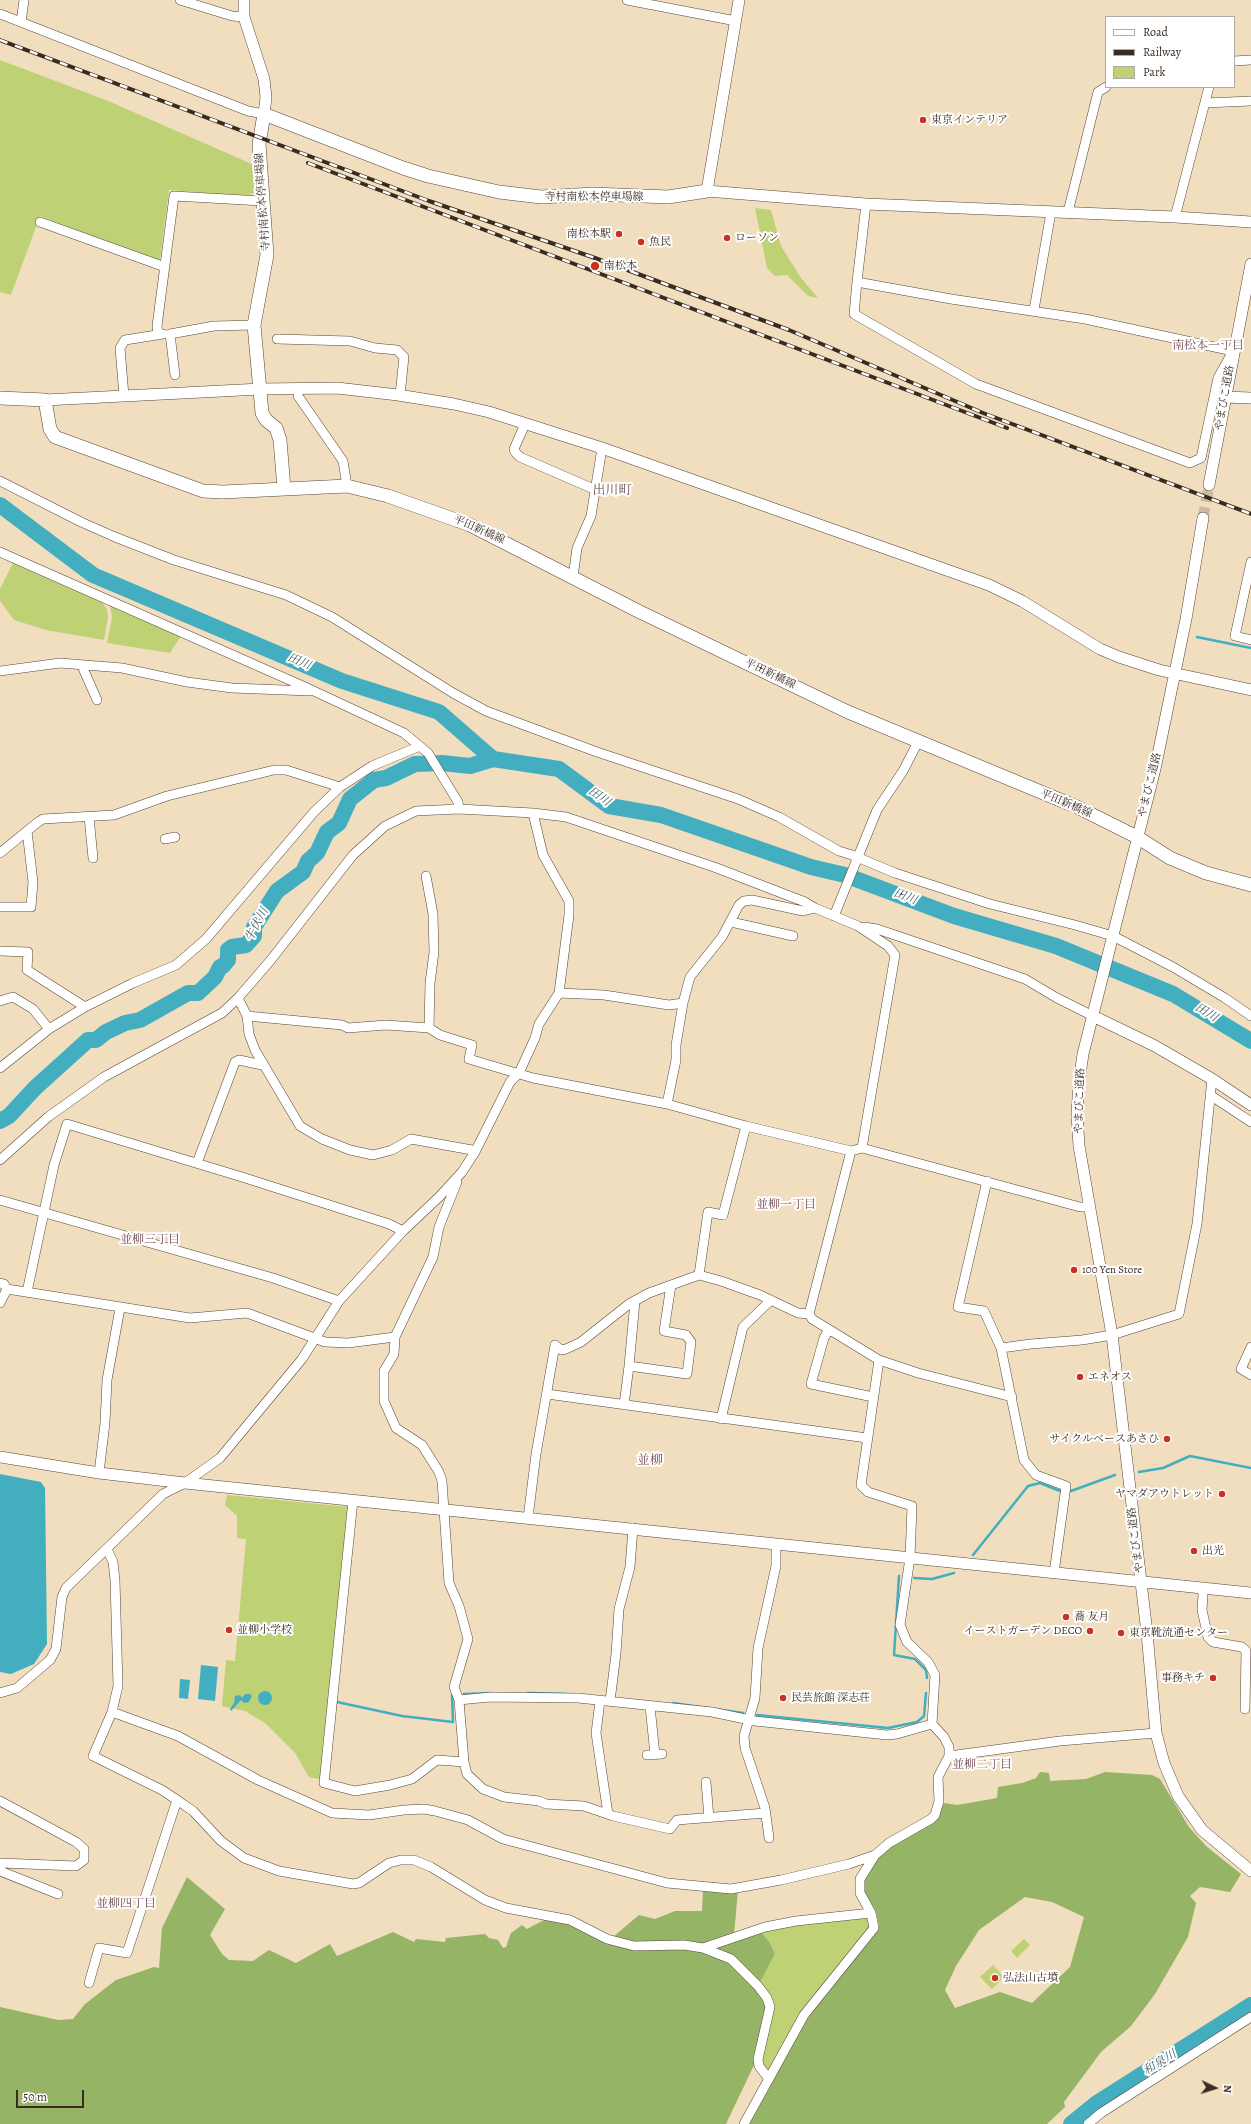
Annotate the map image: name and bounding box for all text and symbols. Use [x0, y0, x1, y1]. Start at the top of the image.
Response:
legend [1105, 16, 1235, 88]
text: Road [1143, 24, 1168, 40]
text: Railway [1143, 44, 1181, 60]
text: Park [1143, 64, 1166, 80]
place label: 東京インテリア [931, 113, 1008, 127]
marker: 東京インテリア [918, 115, 928, 125]
street label: 寺村南松本停車場線 [253, 152, 273, 252]
street label: 寺村南松本停車場線 [545, 190, 643, 204]
place label: 南松本駅 [567, 227, 611, 241]
marker: 南松本駅 [614, 229, 624, 239]
place label: ローソン [735, 231, 779, 245]
marker: ローソン [722, 233, 732, 243]
place label: 魚民 [649, 235, 671, 249]
marker: 魚民 [636, 237, 646, 247]
place label: 南松本 [604, 259, 637, 273]
marker: 南松本 [589, 260, 601, 272]
district label: 南松本一丁目 [1172, 339, 1244, 353]
street label: やまびこ道路 [1213, 364, 1237, 432]
district label: 出川町 [593, 483, 631, 499]
street label: 平田新橋線 [451, 513, 507, 547]
water label: 田川 [285, 651, 313, 673]
street label: 平田新橋線 [742, 656, 798, 692]
street label: やまびこ道路 [1136, 751, 1164, 819]
water label: 田川 [585, 784, 613, 810]
street label: 平田新橋線 [1038, 787, 1094, 821]
water label: 田川 [891, 886, 919, 908]
water label: 牛伏川 [242, 906, 272, 944]
water label: 田川 [1192, 1001, 1220, 1025]
street label: やまびこ道路 [1072, 1068, 1088, 1134]
district label: 並柳一丁目 [756, 1198, 816, 1212]
district label: 並柳三丁目 [120, 1233, 180, 1247]
place label: 100 Yen Store [1082, 1263, 1142, 1277]
marker: 100 Yen Store [1069, 1265, 1079, 1275]
place label: エネオス [1088, 1370, 1132, 1384]
marker: エネオス [1075, 1372, 1085, 1382]
place label: サイクルベースあさひ [1049, 1432, 1159, 1446]
marker: サイクルベースあさひ [1162, 1434, 1172, 1444]
district label: 並柳 [637, 1453, 663, 1469]
place label: ヤマダアウトレット [1115, 1487, 1214, 1501]
marker: ヤマダアウトレット [1217, 1489, 1227, 1499]
street label: やまびこ道路 [1125, 1506, 1147, 1574]
place label: 出光 [1202, 1544, 1224, 1558]
marker: 出光 [1189, 1546, 1199, 1556]
place label: 蕎 友月 [1074, 1610, 1109, 1624]
marker: 蕎 友月 [1061, 1612, 1071, 1622]
place label: 並柳小学校 [237, 1623, 292, 1637]
place label: イーストガーデン DECO [963, 1624, 1082, 1638]
marker: 並柳小学校 [224, 1625, 234, 1635]
marker: イーストガーデン DECO [1085, 1626, 1095, 1636]
place label: 東京靴流通センター [1129, 1626, 1228, 1640]
marker: 東京靴流通センター [1116, 1628, 1126, 1638]
place label: 事務キチ [1161, 1671, 1205, 1685]
marker: 事務キチ [1208, 1673, 1218, 1683]
place label: 民芸旅館 深志荘 [791, 1691, 870, 1705]
marker: 民芸旅館 深志荘 [778, 1693, 788, 1703]
district label: 並柳二丁目 [952, 1758, 1012, 1772]
district label: 並柳四丁目 [96, 1897, 156, 1911]
place label: 弘法山古墳 [1003, 1971, 1058, 1985]
marker: 弘法山古墳 [990, 1973, 1000, 1983]
water label: 和泉川 [1141, 2047, 1179, 2079]
north arrow [1195, 2068, 1235, 2108]
scale bar [18, 2082, 86, 2108]
text: N [1220, 2084, 1235, 2093]
text: 50 m [23, 2089, 47, 2105]

